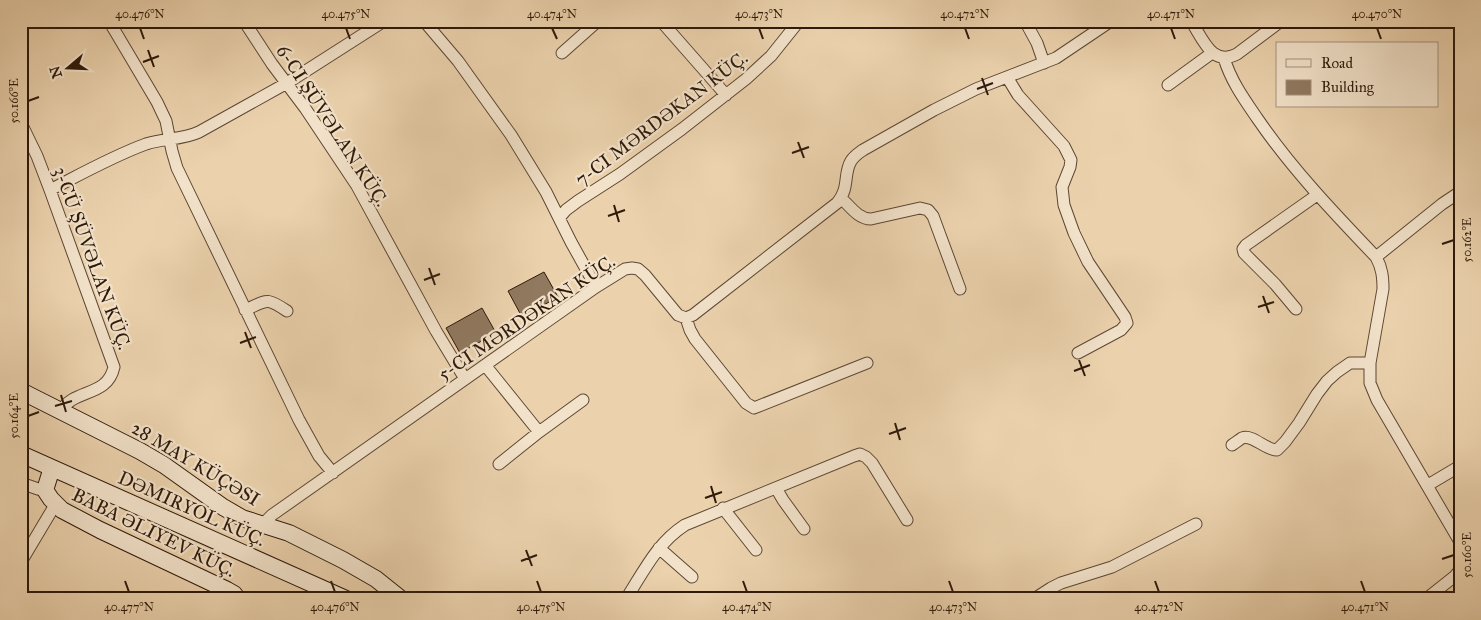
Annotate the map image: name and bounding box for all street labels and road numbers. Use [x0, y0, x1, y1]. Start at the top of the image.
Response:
street label: 6-CI ŞÜVƏLAN KÜÇ. [272, 40, 394, 211]
street label: 7-CI MƏRDƏKAN KÜÇ. [571, 46, 752, 191]
street label: 3-CÜ ŞÜVƏLAN KÜÇ. [49, 164, 136, 353]
street label: 5-CI MƏRDƏKAN KÜÇ. [433, 249, 619, 385]
street label: 28 MAY KÜÇƏSI [127, 416, 264, 511]
street label: DƏMIRYOL KÜÇ. [115, 466, 269, 551]
street label: BABA ƏLIYEV KÜÇ. [68, 483, 239, 582]

